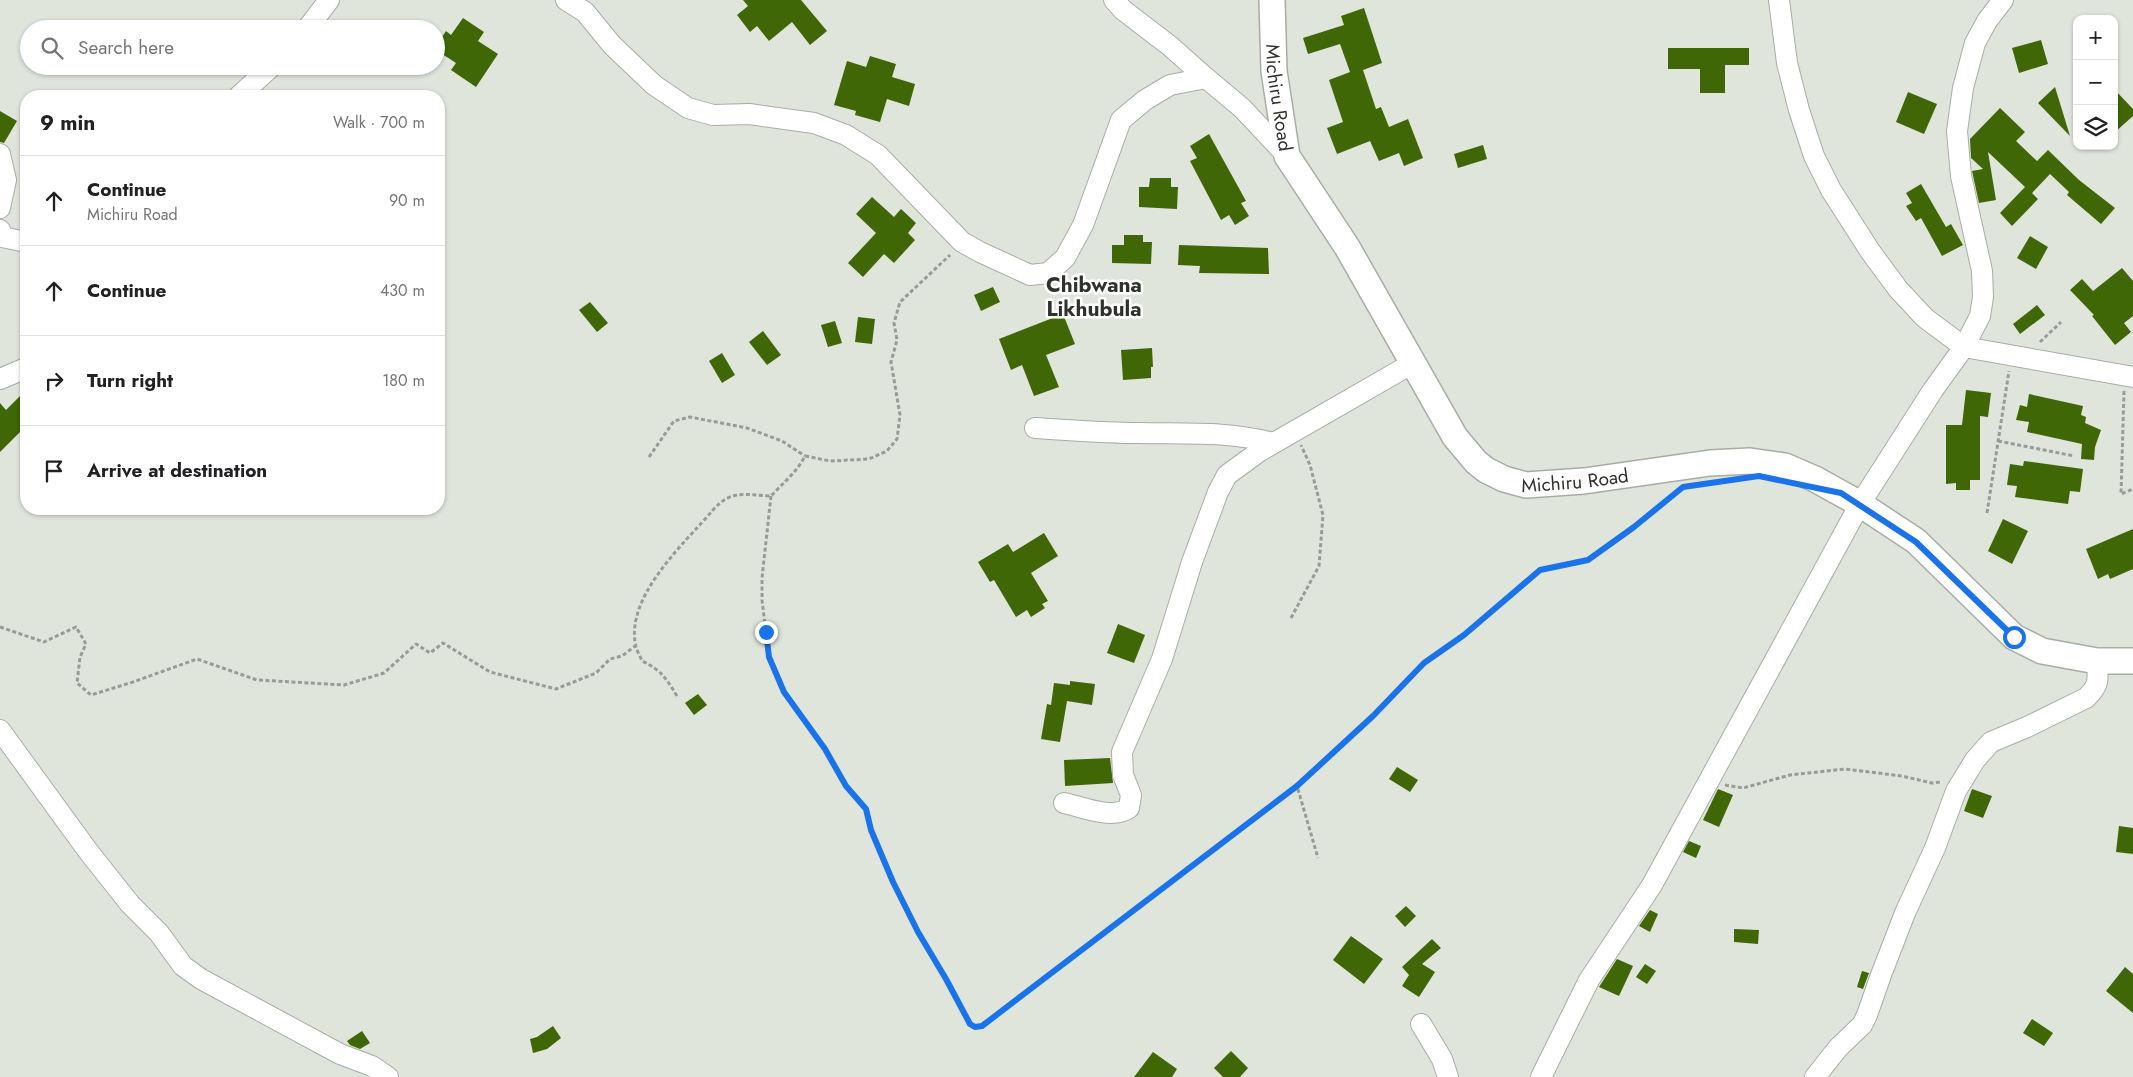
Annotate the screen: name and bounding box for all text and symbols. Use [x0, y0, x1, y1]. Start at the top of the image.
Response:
map controls [2073, 15, 2118, 150]
button: + [2073, 15, 2118, 60]
search box [20, 20, 445, 75]
icon: search [38, 34, 66, 62]
text: Search here [78, 34, 174, 61]
street label: Michiru Road [1260, 44, 1300, 153]
button: − [2073, 60, 2118, 105]
button: layers [2073, 105, 2118, 150]
text: 9 min [40, 108, 95, 138]
text: Walk · 700 m [333, 111, 425, 134]
text: Continue [87, 176, 166, 203]
icon: ahead [40, 187, 68, 215]
text: 90 m [389, 189, 425, 212]
text: Michiru Road [87, 203, 178, 226]
district label: Chibwana Likhubula [1046, 270, 1142, 324]
icon: ahead [40, 277, 68, 305]
text: Continue [87, 277, 166, 304]
text: 430 m [380, 279, 425, 302]
icon: right [40, 367, 68, 395]
text: Turn right [87, 367, 173, 394]
text: 180 m [382, 369, 425, 392]
icon: arrive [40, 457, 68, 485]
text: Arrive at destination [87, 457, 267, 484]
street label: Michiru Road [1520, 461, 1630, 499]
route end [755, 621, 778, 644]
route start [2003, 626, 2026, 649]

